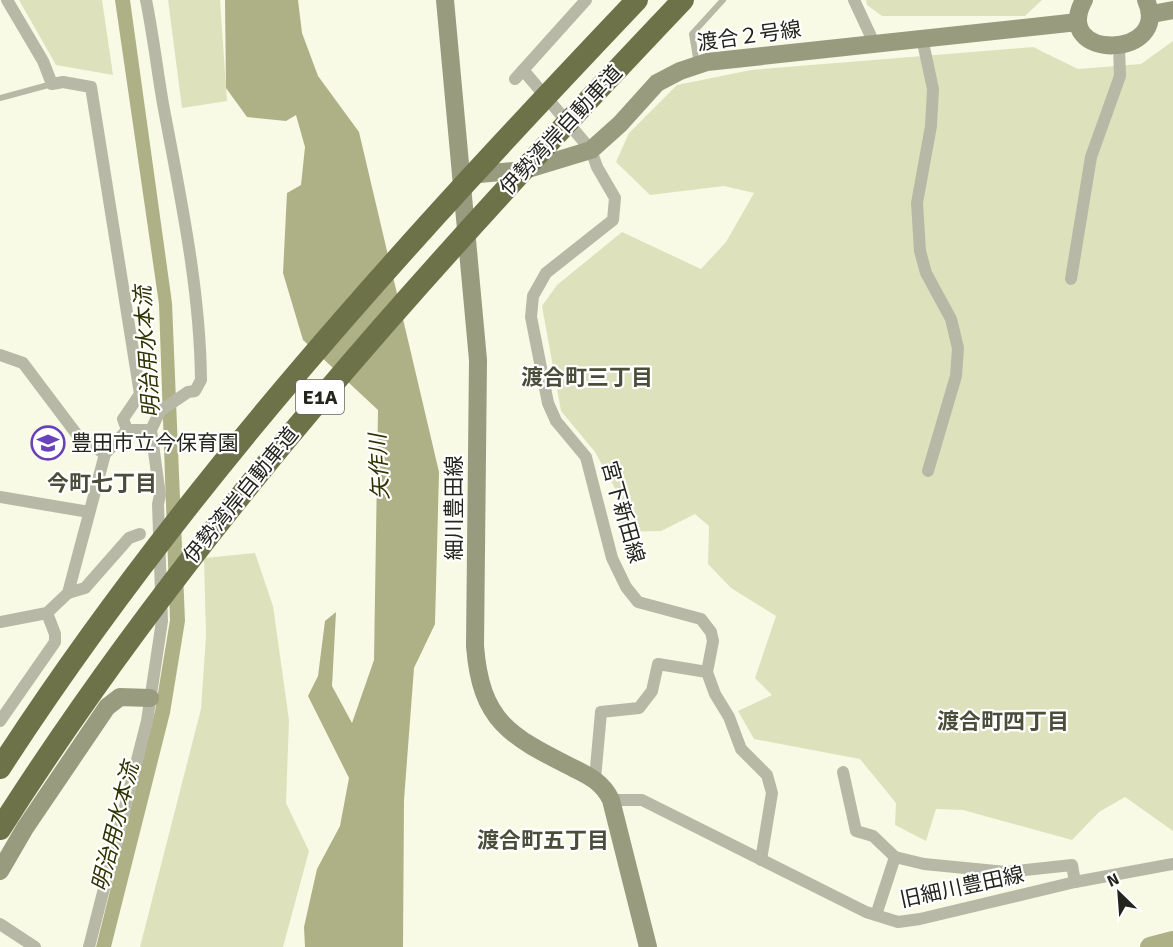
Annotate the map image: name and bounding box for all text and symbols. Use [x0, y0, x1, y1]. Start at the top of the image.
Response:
street label: 渡合２号線 [695, 16, 803, 56]
street label: 伊勢湾岸自動車道 [494, 60, 628, 200]
water label: 明治用水本流 [129, 282, 165, 419]
district label: 渡合町三丁目 [521, 364, 653, 391]
road number: E1A [296, 380, 344, 414]
street label: 伊勢湾岸自動車道 [178, 422, 304, 568]
school or university icon: 豊田市立今保育園 [30, 425, 66, 461]
place label: 豊田市立今保育園 [71, 430, 239, 456]
water label: 矢作川 [364, 431, 394, 501]
street label: 細川豊田線 [441, 456, 467, 561]
street label: 宮下新田線 [596, 458, 650, 566]
district label: 今町七丁目 [47, 470, 157, 497]
district label: 渡合町四丁目 [937, 708, 1069, 735]
water label: 明治用水本流 [86, 757, 145, 894]
district label: 渡合町五丁目 [477, 827, 609, 854]
street label: 旧細川豊田線 [898, 861, 1026, 913]
north arrow [1089, 863, 1149, 923]
text: N [1104, 869, 1122, 892]

